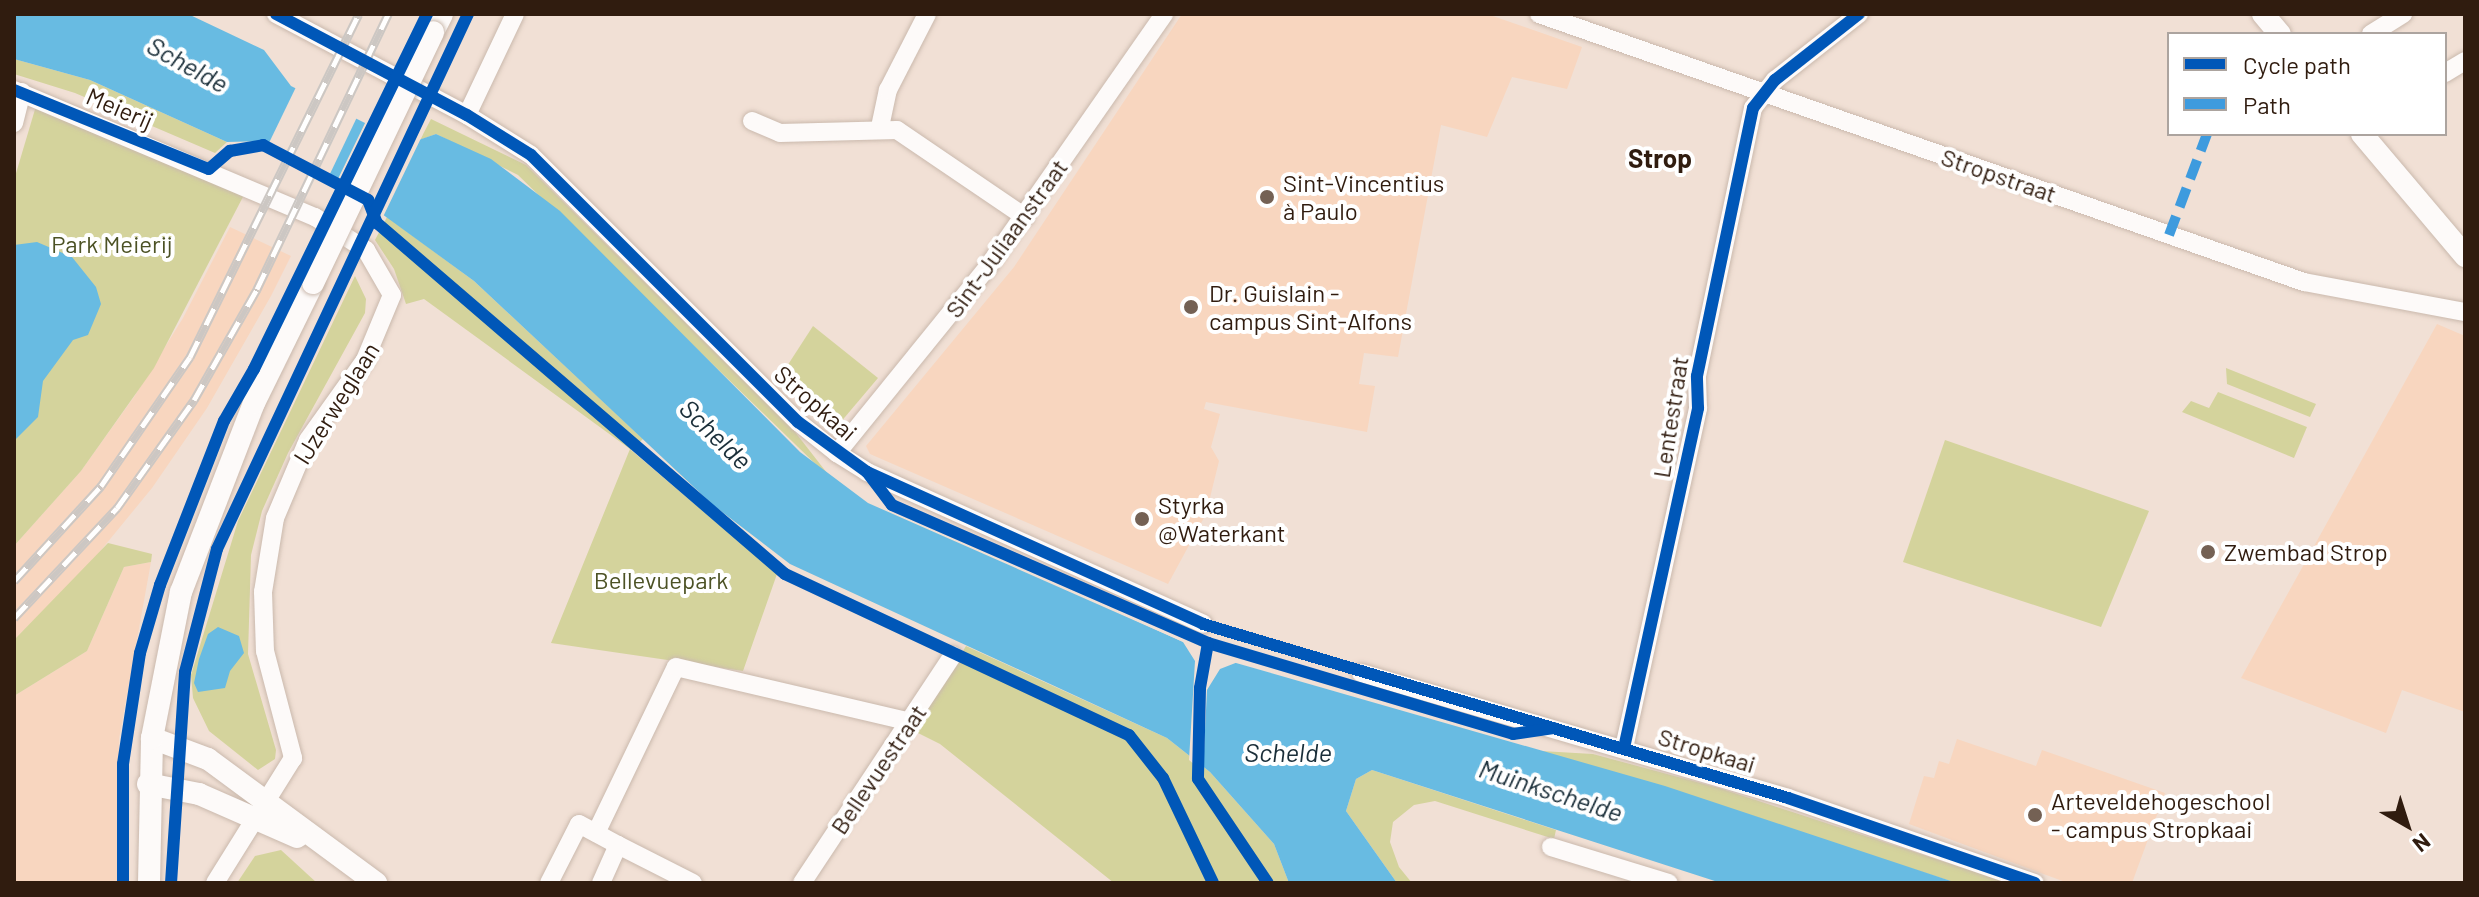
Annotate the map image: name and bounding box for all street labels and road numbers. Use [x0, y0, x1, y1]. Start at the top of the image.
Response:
street label: Meierij [82, 81, 158, 135]
street label: Stropstraat [1938, 142, 2060, 208]
street label: Sint-Juliaanstraat [939, 153, 1073, 323]
street label: IJzerweglaan [287, 337, 385, 469]
street label: Lentestraat [1646, 354, 1694, 480]
street label: Stropkaai [769, 359, 863, 447]
street label: Bellevuestraat [824, 699, 932, 839]
street label: Stropkaai [1655, 722, 1759, 778]

